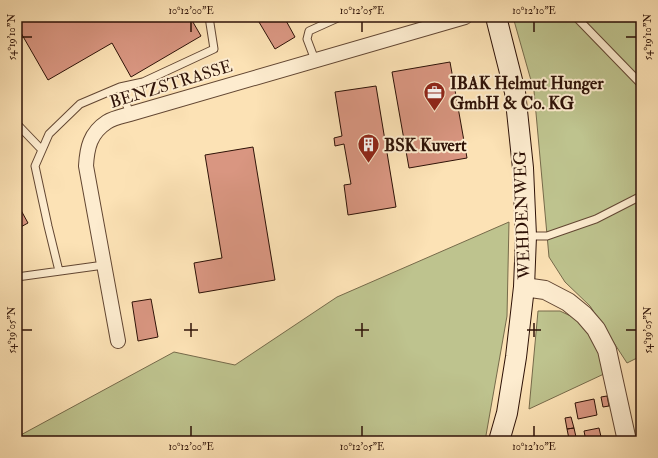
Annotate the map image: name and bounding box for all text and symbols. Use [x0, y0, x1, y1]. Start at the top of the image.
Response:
text: 10°12'00"E [168, 5, 214, 17]
text: 10°12'05"E [340, 5, 384, 17]
text: 10°12'10"E [512, 5, 556, 17]
text: 54°19'10"N [6, 14, 18, 60]
text: 54°19'10"N [642, 14, 654, 60]
street label: BENZSTRASSE [107, 55, 235, 113]
place label: IBAK Helmut Hunger GmbH & Co. KG [450, 73, 604, 114]
office icon: IBAK Helmut Hunger GmbH & Co. KG [421, 80, 447, 113]
building icon: BSK Kuvert [355, 132, 381, 165]
place label: BSK Kuvert [384, 135, 467, 156]
street label: WEHDENWEG [509, 150, 535, 281]
text: 54°19'05"N [6, 306, 18, 354]
text: 54°19'05"N [642, 306, 654, 354]
text: 10°12'00"E [168, 441, 214, 453]
text: 10°12'05"E [340, 441, 384, 453]
text: 10°12'10"E [512, 441, 556, 453]

